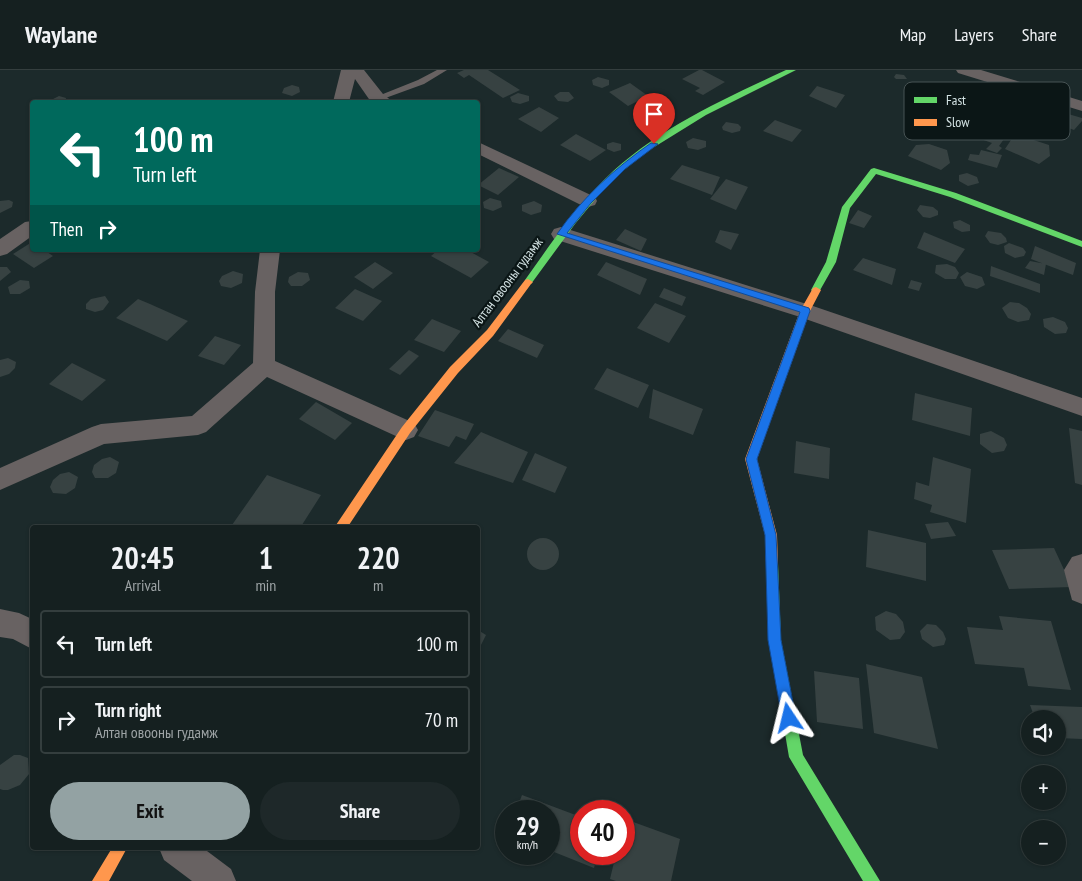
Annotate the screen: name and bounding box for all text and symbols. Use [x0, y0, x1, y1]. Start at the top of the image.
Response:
text: Waylane [25, 19, 98, 50]
text: Map [900, 23, 926, 46]
text: Layers [954, 23, 994, 46]
text: Share [1022, 23, 1057, 46]
legend [904, 82, 1070, 140]
text: Fast [946, 91, 966, 109]
pin [633, 93, 675, 144]
icon: arrive [640, 100, 668, 128]
text: Slow [946, 113, 970, 131]
text: 100 m [133, 116, 214, 162]
icon: left [50, 120, 115, 185]
text: Turn left [133, 160, 197, 188]
icon: right [93, 215, 121, 243]
text: Then [50, 217, 83, 241]
street label: Алтан овооны гудамж [467, 233, 547, 330]
text: 20:45 [110, 538, 175, 577]
text: 1 [259, 538, 273, 577]
text: 220 [357, 538, 400, 577]
text: Arrival [125, 575, 161, 595]
text: min [255, 575, 276, 595]
text: m [373, 575, 383, 595]
icon: left [52, 630, 80, 658]
text: Turn left [95, 632, 152, 656]
text: 100 m [416, 632, 458, 656]
position arrow [762, 691, 814, 743]
text: Turn right [95, 698, 161, 722]
icon: right [52, 706, 80, 734]
text: 70 m [425, 708, 458, 732]
map controls [1021, 710, 1066, 865]
button: sound [1021, 710, 1066, 755]
text: Алтан овооны гудамж [95, 722, 218, 742]
button: + [1021, 765, 1066, 810]
button: Exit [50, 782, 250, 840]
button: Share [260, 782, 460, 840]
speed limit sign: 40 [570, 800, 635, 865]
text: 29 [516, 810, 539, 842]
button: − [1021, 820, 1066, 865]
text: km/h [517, 837, 538, 852]

